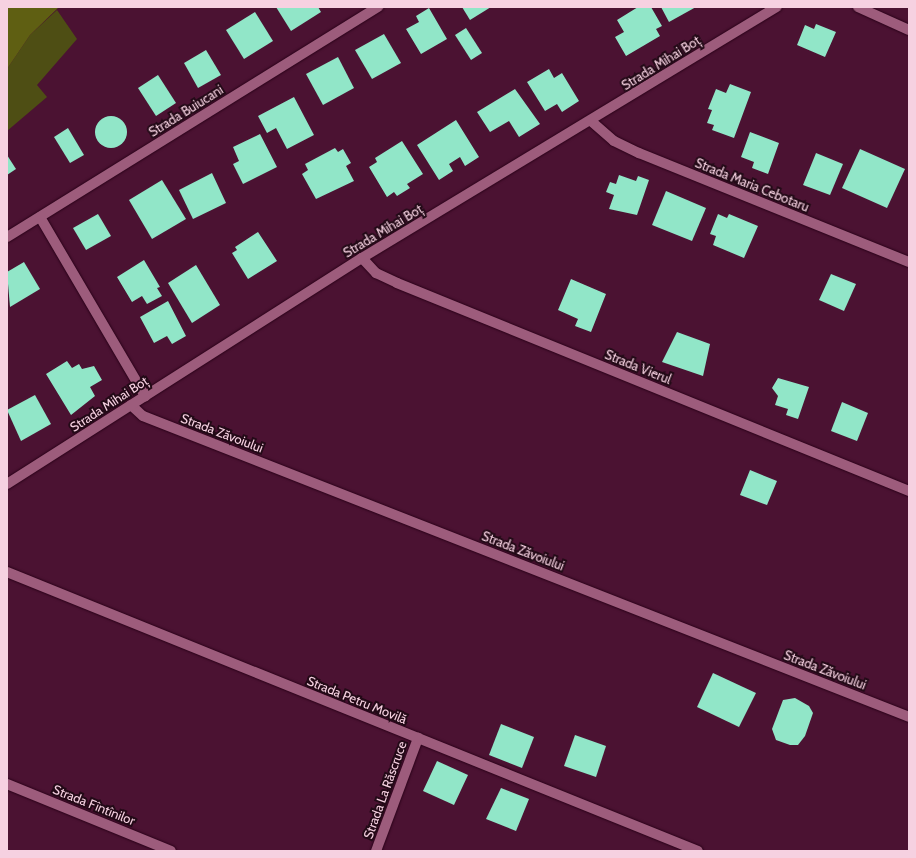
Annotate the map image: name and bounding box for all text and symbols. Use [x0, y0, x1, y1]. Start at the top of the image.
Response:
street label: Strada Mihai Boț [619, 33, 703, 93]
street label: Strada Buiucani [146, 82, 226, 140]
street label: Strada Maria Cebotaru [693, 155, 811, 215]
street label: Strada Mihai Boț [340, 201, 426, 261]
street label: Strada Vierul [602, 347, 674, 387]
street label: Strada Mihai Boț [67, 373, 151, 435]
street label: Strada Zăvoiului [179, 410, 265, 456]
street label: Strada Zăvoiului [480, 528, 566, 574]
street label: Strada Zăvoiului [782, 647, 868, 693]
street label: Strada Petru Movilă [305, 673, 409, 727]
street label: Strada La Răscruce [360, 739, 410, 841]
street label: Strada Fîntînilor [51, 781, 137, 829]

